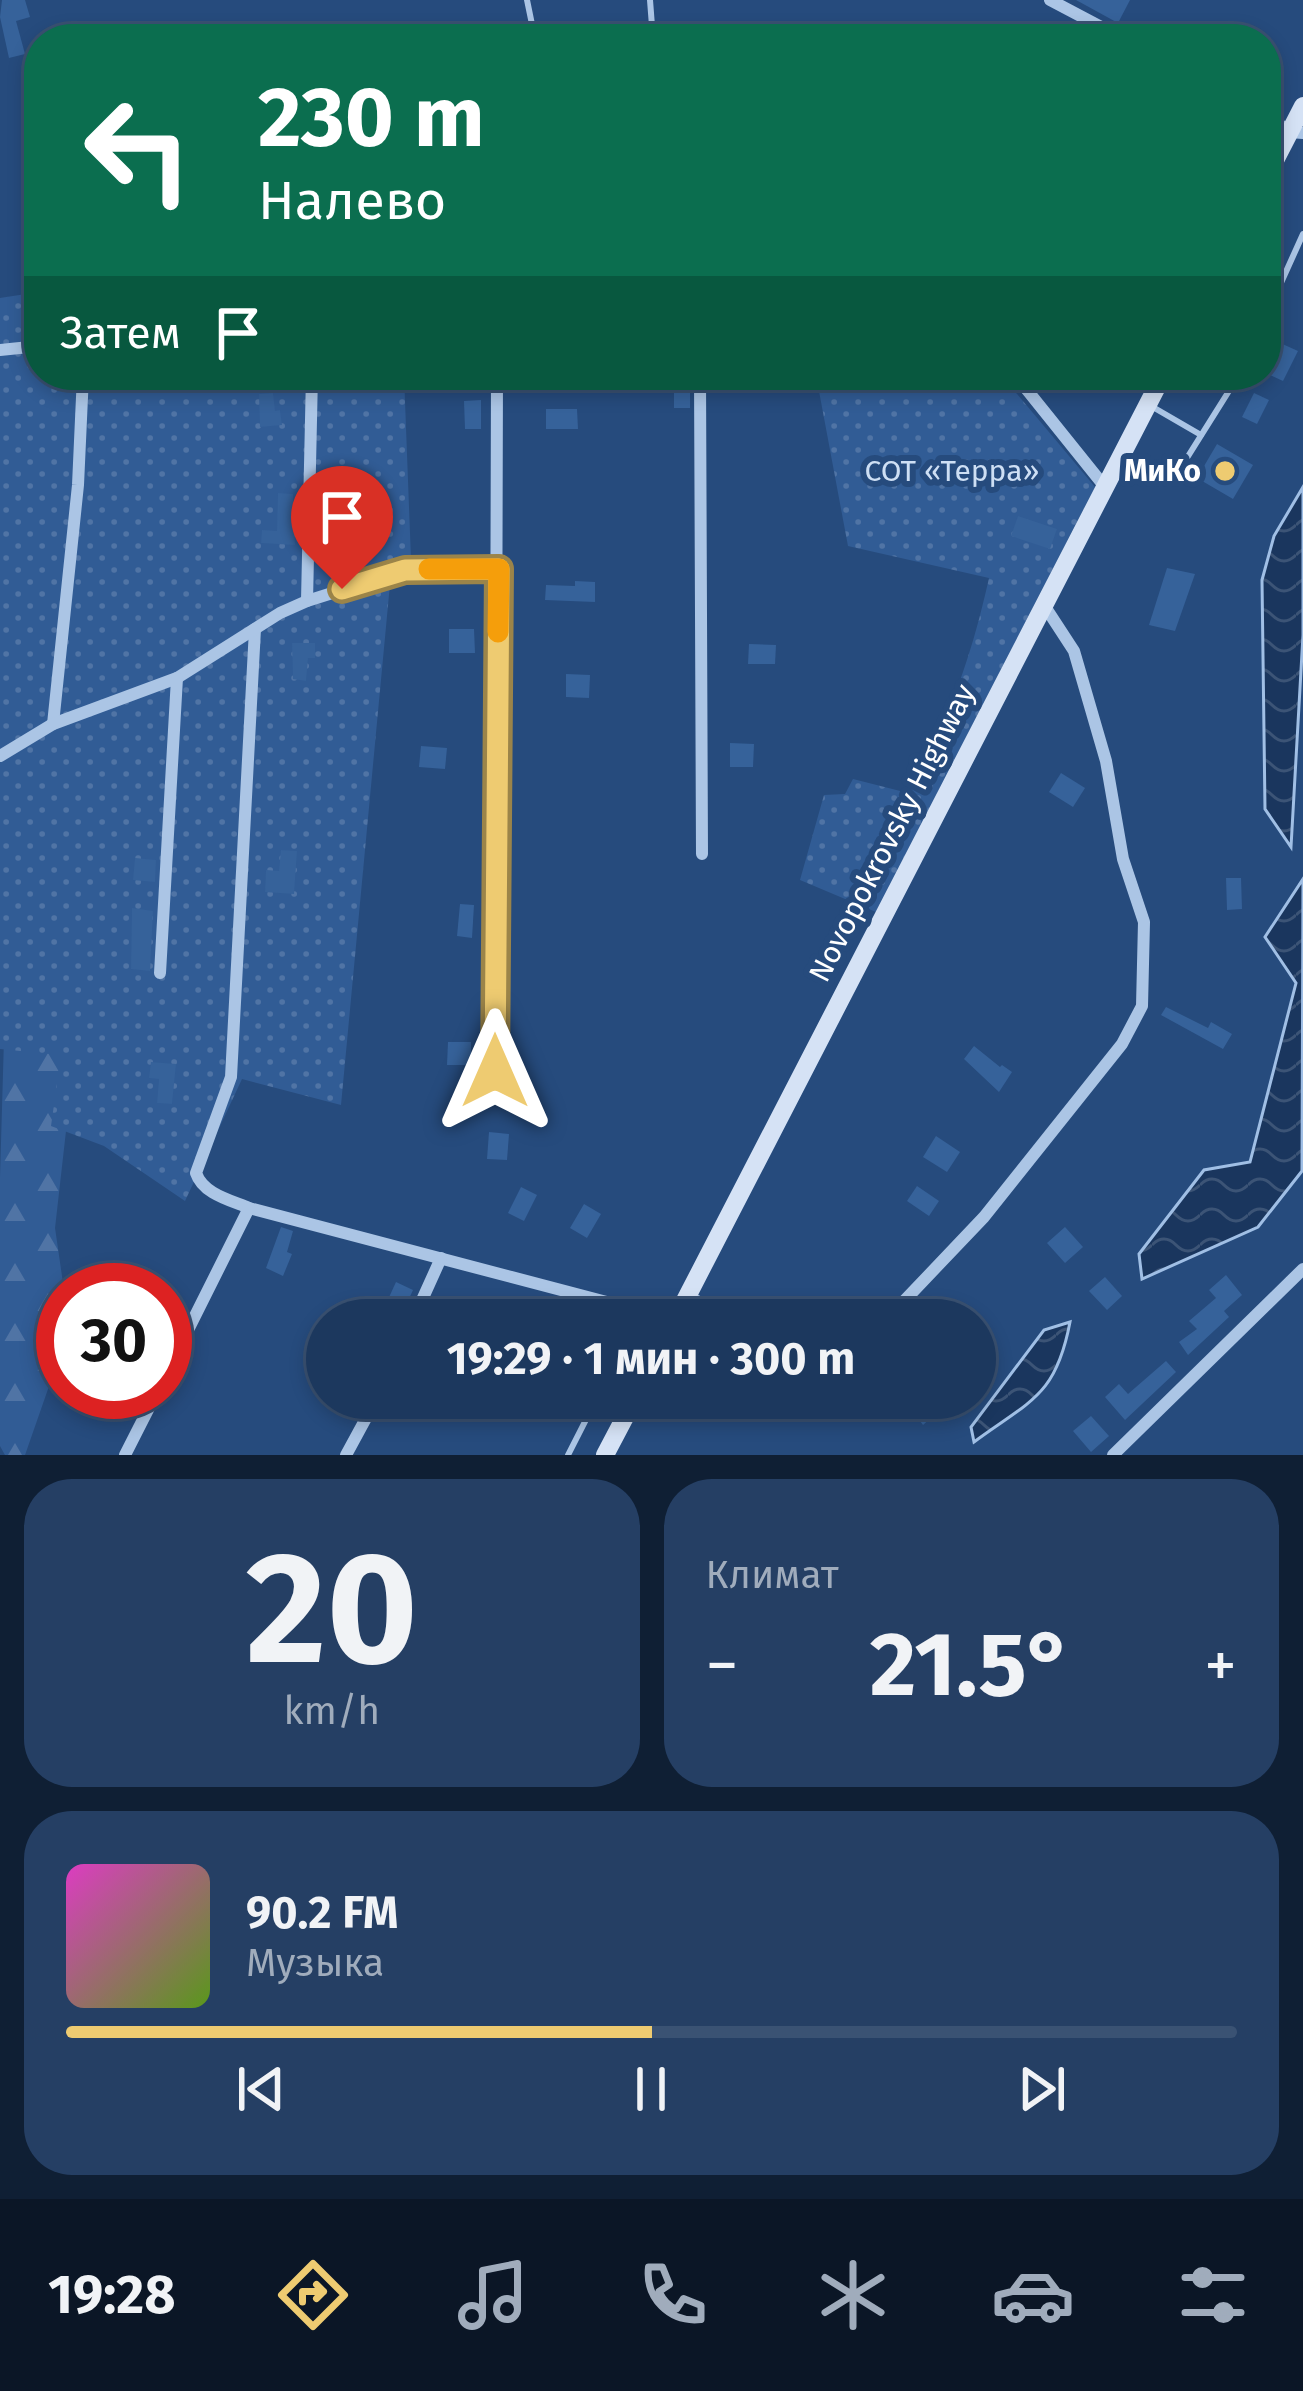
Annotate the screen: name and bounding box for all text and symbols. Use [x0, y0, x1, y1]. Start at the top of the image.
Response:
text: 230 m [258, 67, 485, 168]
icon: left [60, 72, 216, 228]
text: Налево [258, 169, 446, 233]
icon: arrive [205, 300, 271, 366]
text: Затем [60, 306, 181, 360]
park label: СОТ «Терра» [865, 453, 1039, 489]
place label: МиКо [1124, 453, 1201, 489]
marker: МиКо [1212, 458, 1238, 484]
pin [291, 466, 393, 589]
icon: arrive [309, 484, 375, 550]
street label: Novopokrovsky Highway [801, 678, 983, 988]
position arrow [432, 1008, 558, 1134]
speed limit sign: 30 [36, 1263, 192, 1419]
text: 19:29 · 1 мин · 300 m [447, 1332, 855, 1386]
text: 20 [246, 1516, 418, 1703]
text: Климат [706, 1552, 839, 1598]
text: 21.5° [870, 1611, 1073, 1719]
text: − [706, 1626, 739, 1705]
text: + [1204, 1626, 1237, 1705]
text: km/h [283, 1688, 380, 1734]
text: 90.2 FM [246, 1886, 398, 1940]
text: Музыка [246, 1940, 384, 1986]
icon: previous [228, 2056, 294, 2122]
icon: pause [618, 2056, 684, 2122]
icon: next [1009, 2056, 1075, 2122]
icon: directions [271, 2253, 355, 2337]
icon: music [451, 2253, 535, 2337]
icon: phone [631, 2253, 715, 2337]
icon: climate [811, 2253, 895, 2337]
icon: car [991, 2253, 1075, 2337]
icon: filters [1171, 2253, 1255, 2337]
text: 19:28 [48, 2263, 176, 2327]

